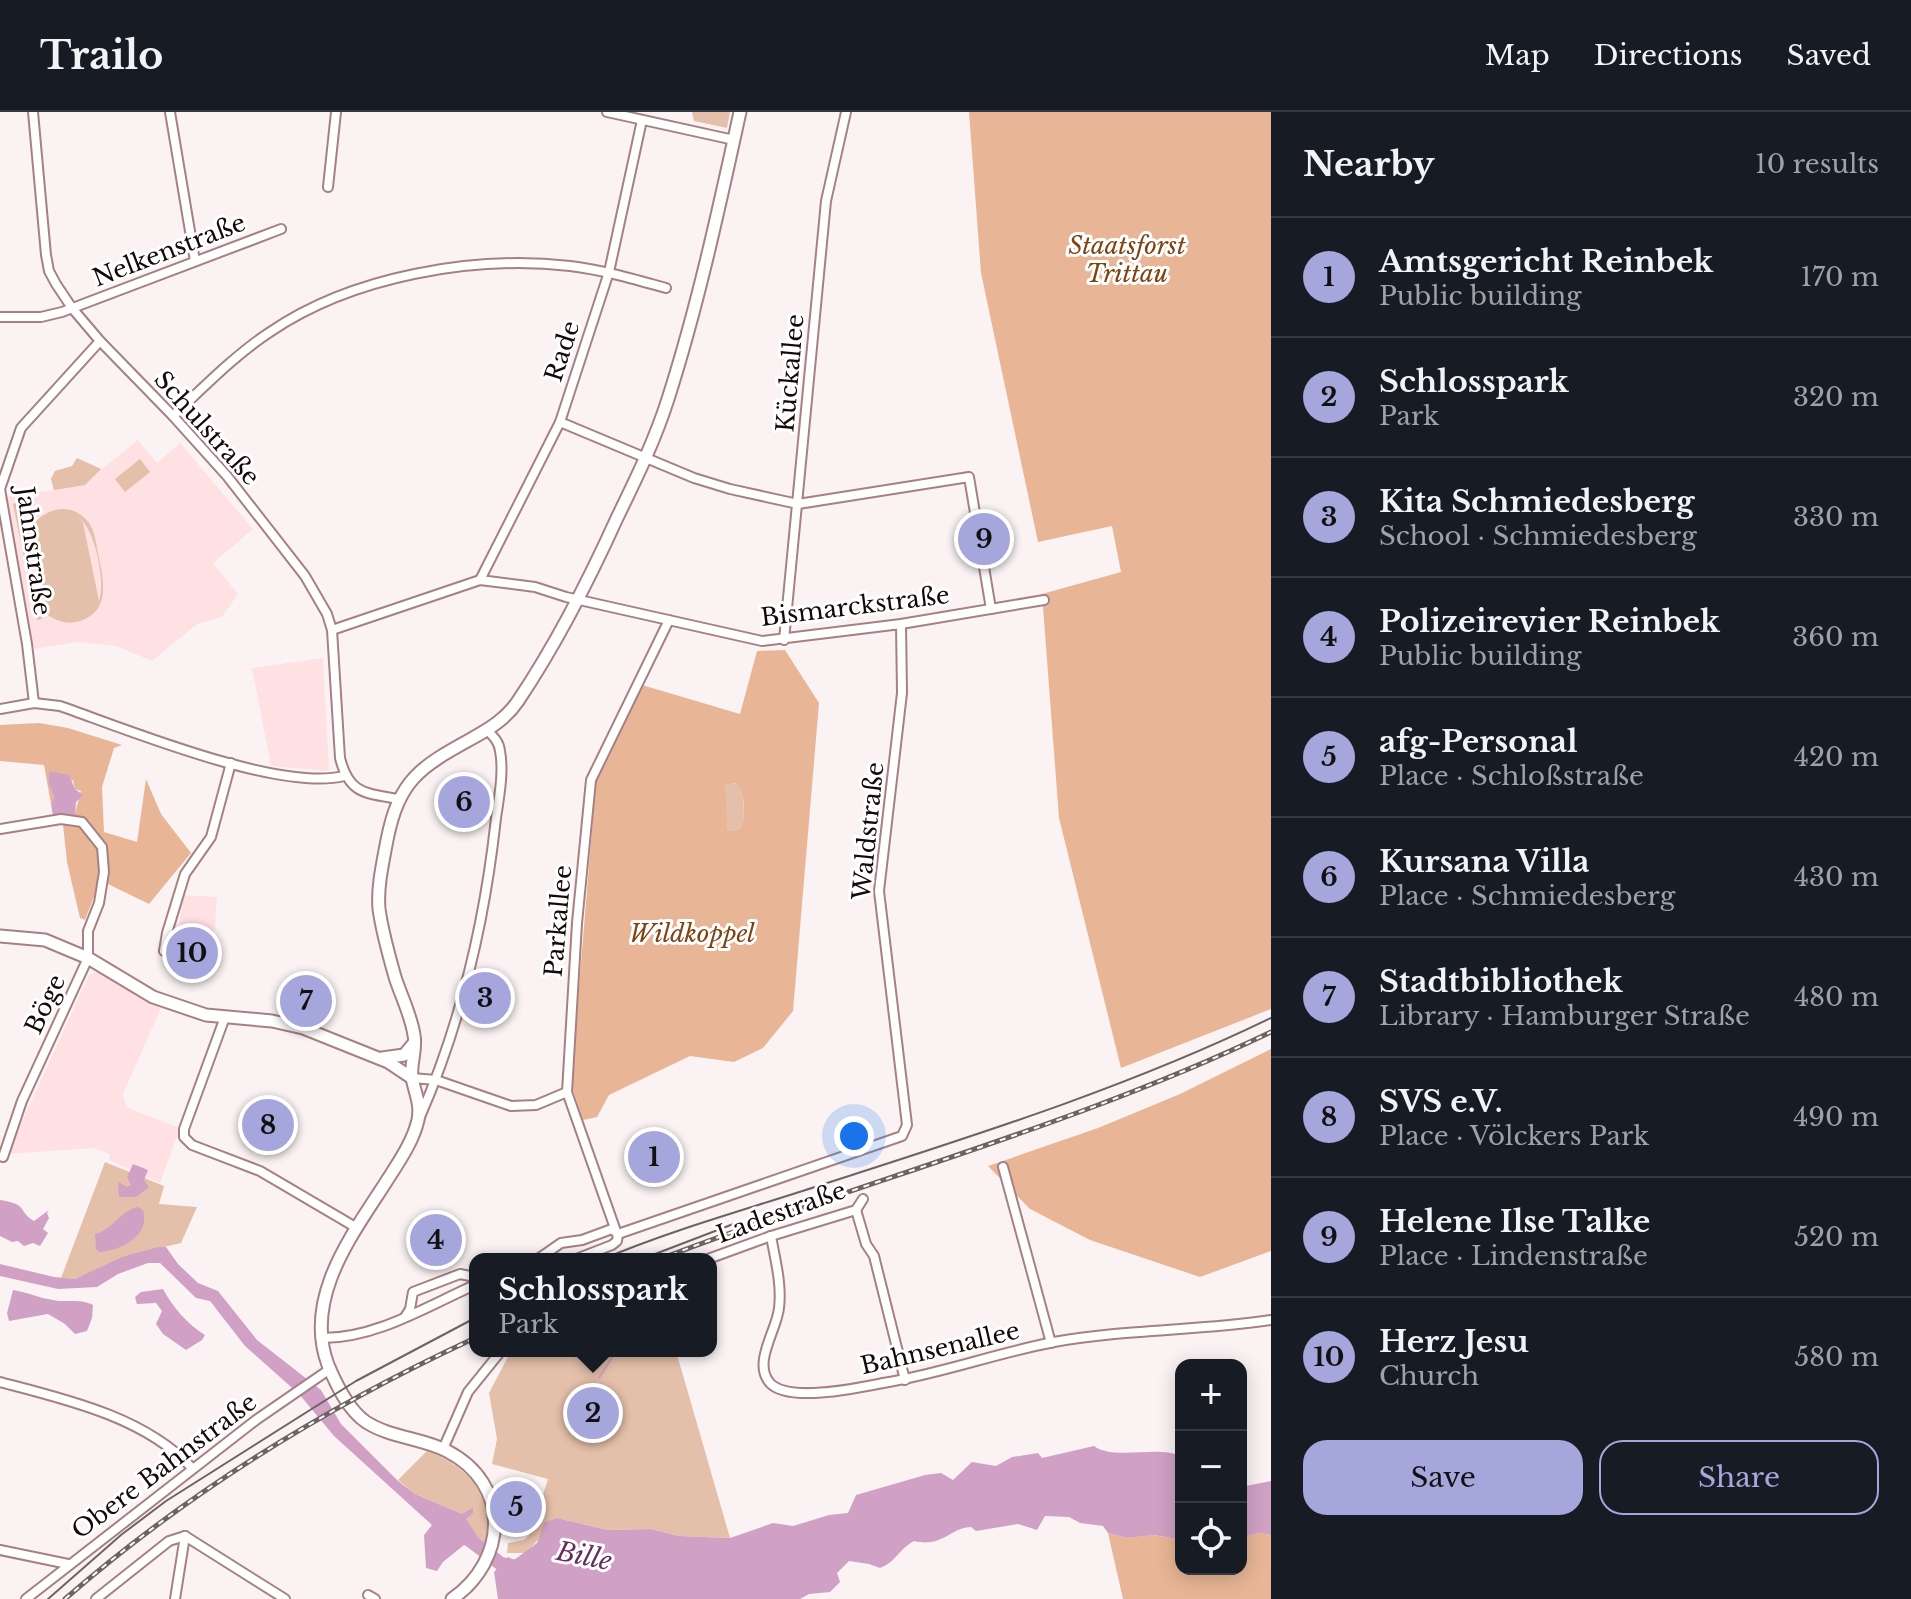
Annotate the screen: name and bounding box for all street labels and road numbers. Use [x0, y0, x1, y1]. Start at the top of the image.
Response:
street label: Nelkenstraße [88, 208, 250, 292]
street label: Kückallee [770, 313, 810, 433]
street label: Rade [539, 317, 585, 385]
street label: Schulstraße [148, 365, 266, 491]
street label: Jahnstraße [10, 482, 57, 617]
street label: Bismarckstraße [759, 580, 951, 632]
street label: Waldstraße [846, 761, 890, 902]
street label: Parkallee [539, 864, 577, 978]
street label: Böge [19, 970, 71, 1038]
street label: Ladestraße [712, 1175, 850, 1249]
street label: Bahnsenallee [858, 1316, 1022, 1380]
street label: Obere Bahnstraße [66, 1387, 262, 1545]

